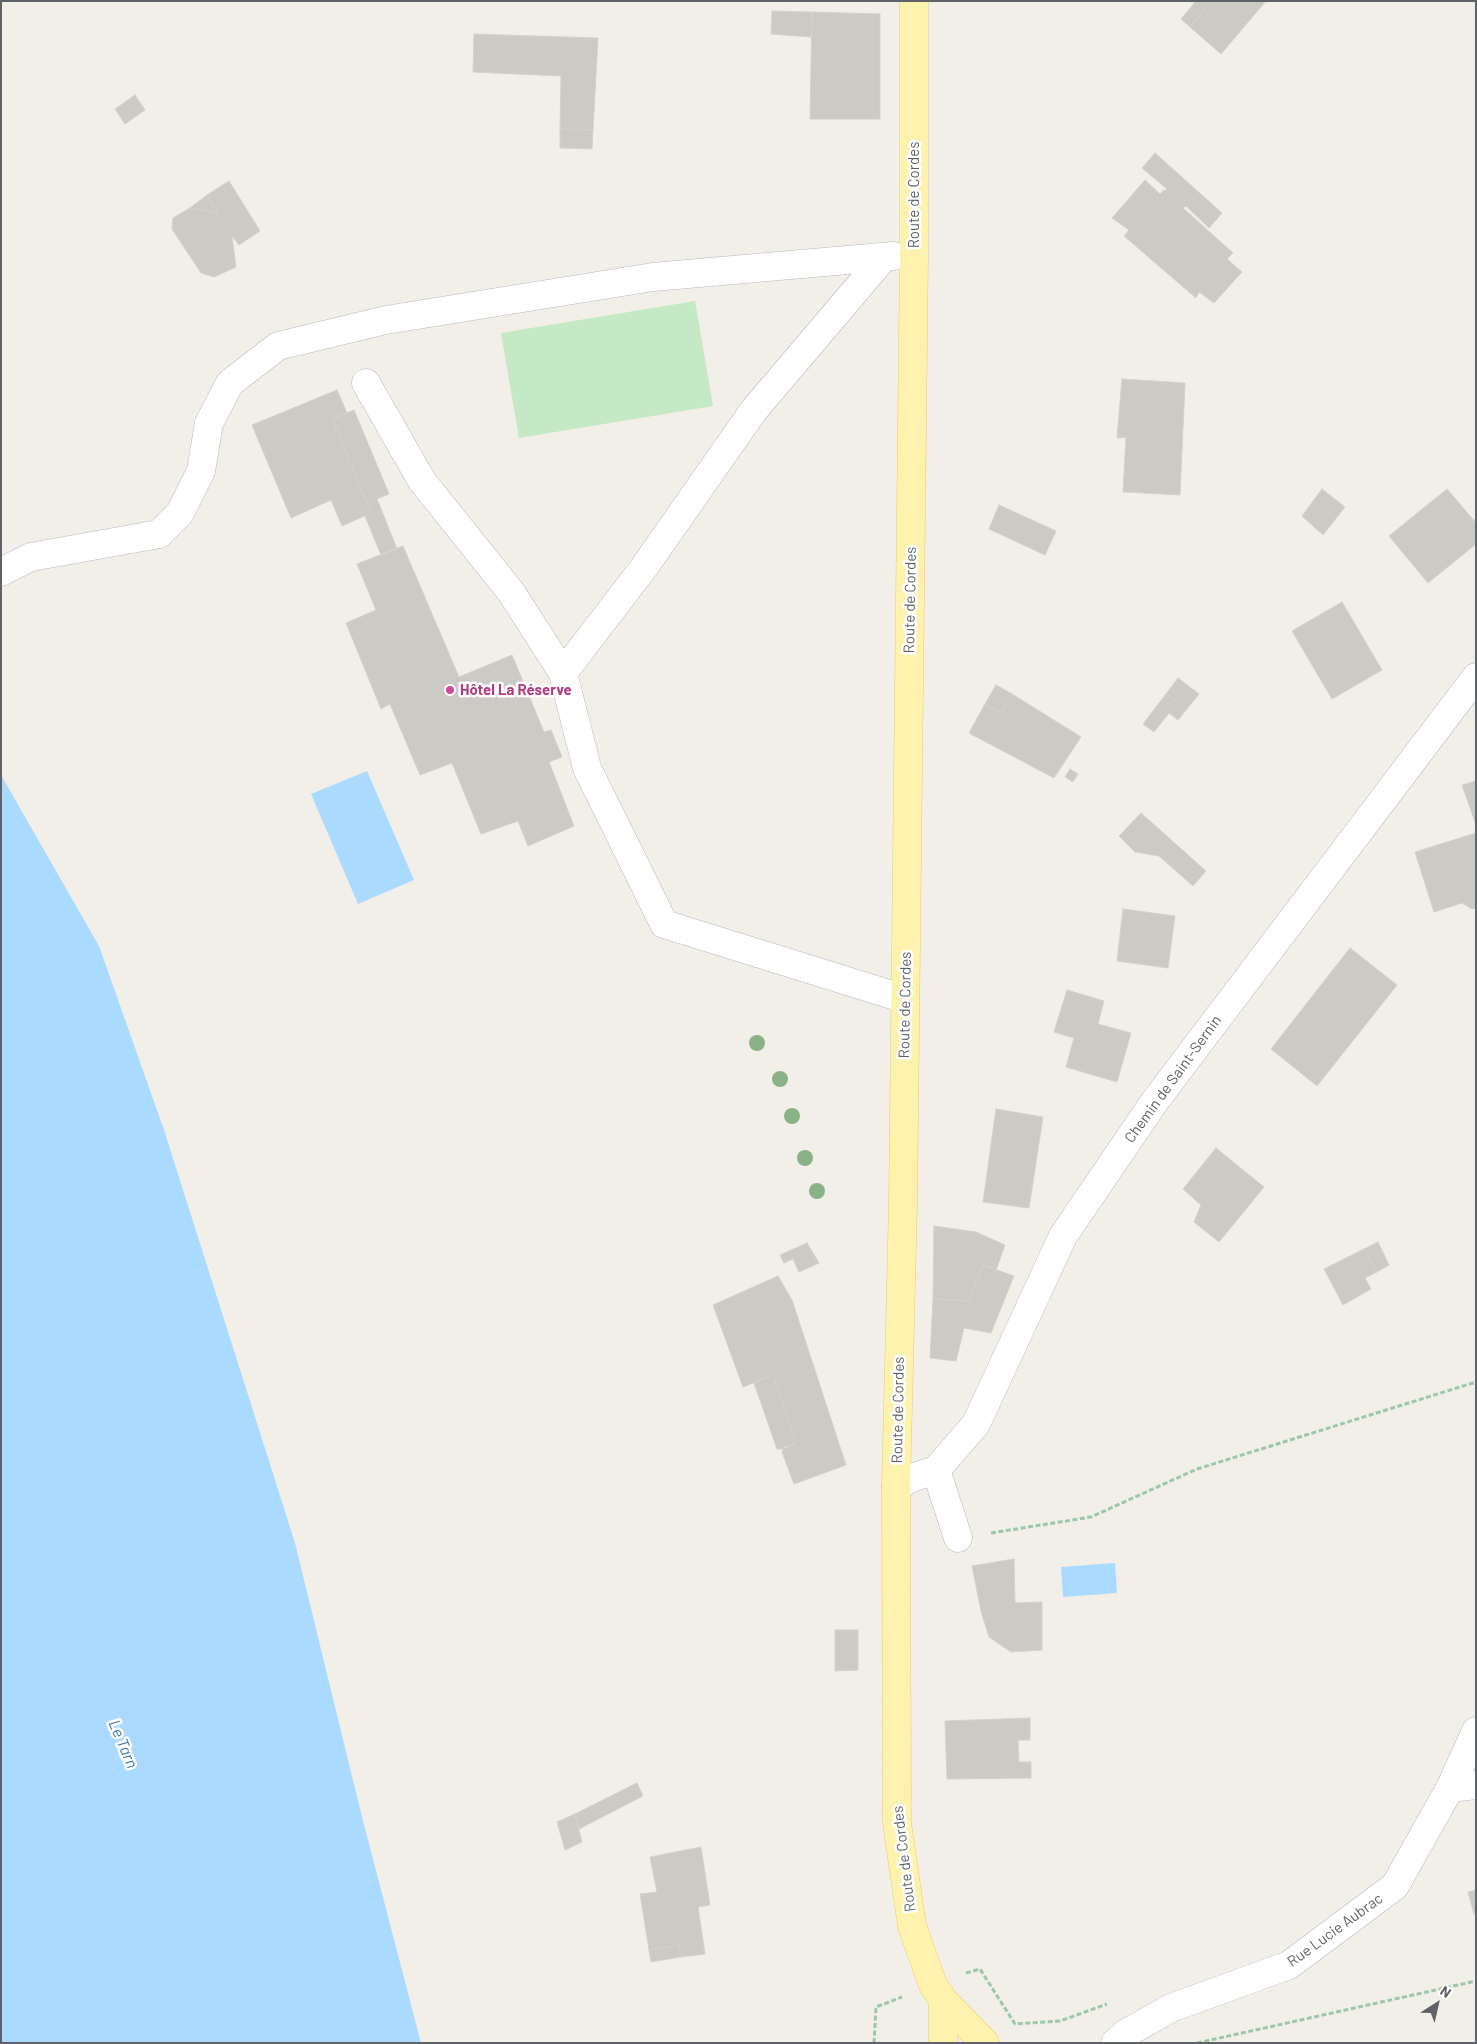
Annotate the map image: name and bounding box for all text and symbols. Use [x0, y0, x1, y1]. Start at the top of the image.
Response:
street label: Route de Cordes [905, 142, 923, 248]
street label: Route de Cordes [900, 547, 920, 653]
place label: Hôtel La Réserve [460, 681, 572, 699]
marker: Hôtel La Réserve [444, 684, 456, 696]
street label: Route de Cordes [895, 952, 915, 1058]
street label: Chemin de Saint-Sernin [1121, 1012, 1225, 1146]
street label: Route de Cordes [888, 1357, 908, 1463]
water label: Le Tarn [104, 1717, 142, 1771]
street label: Route de Cordes [889, 1805, 919, 1913]
street label: Rue Lucie Aubrac [1284, 1889, 1386, 1971]
north arrow [1412, 1979, 1462, 2029]
text: N [1437, 1982, 1455, 2001]

